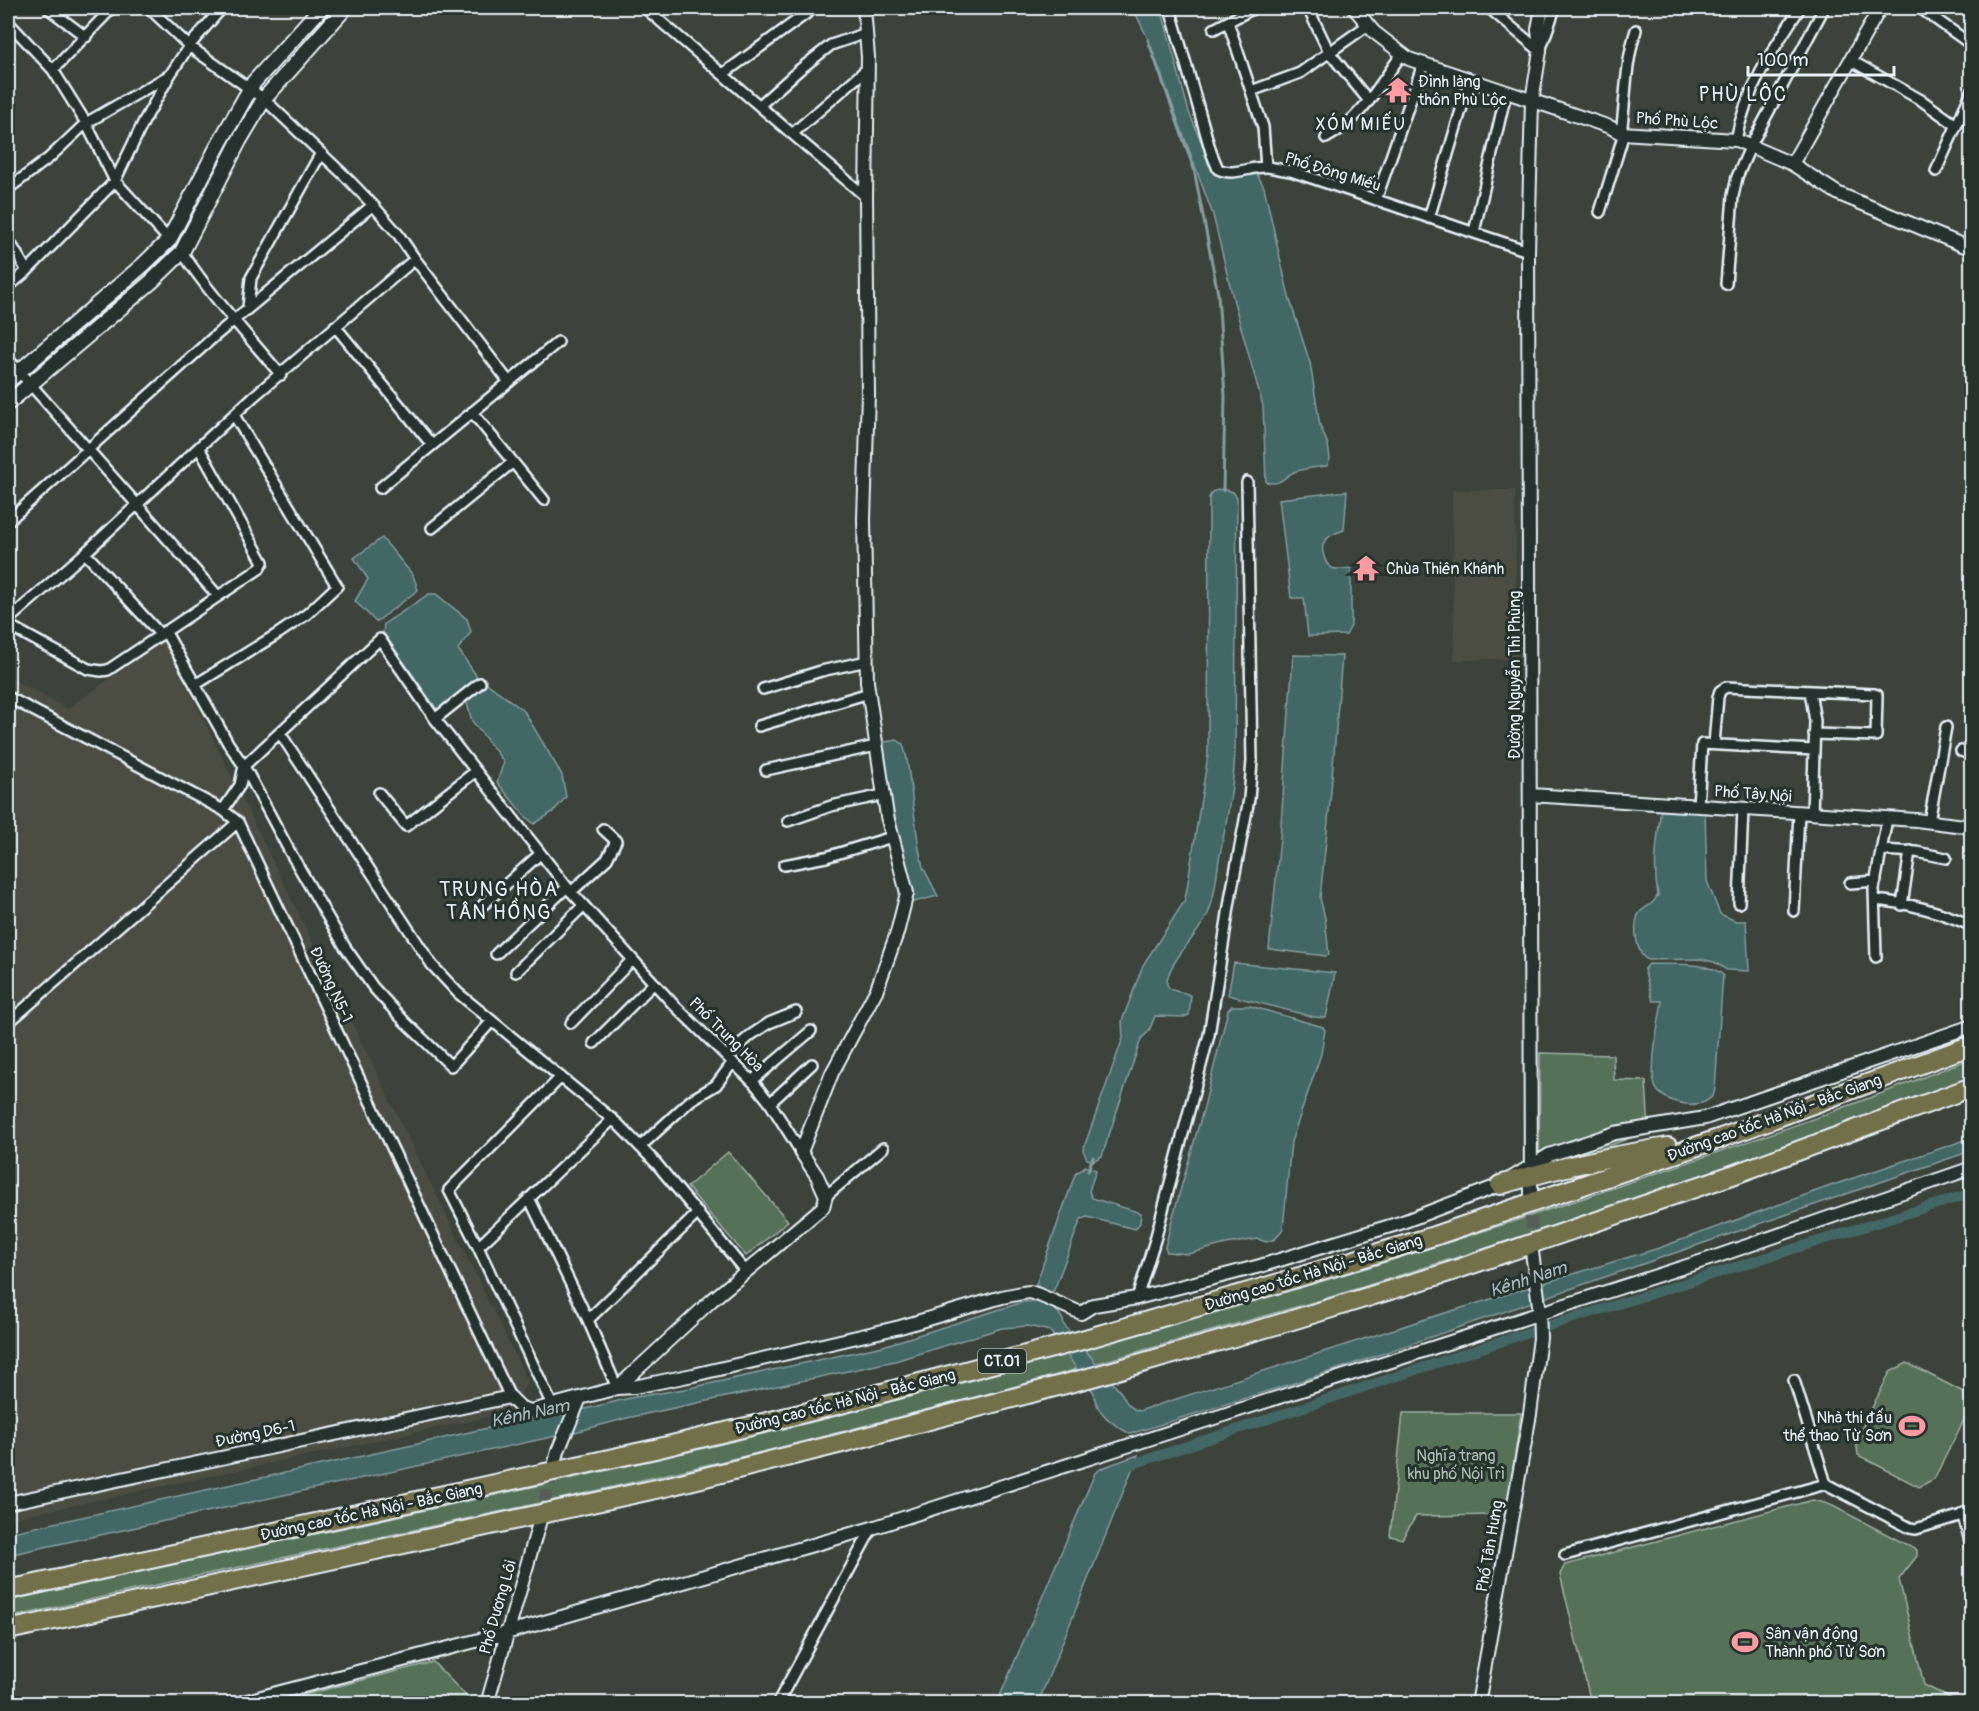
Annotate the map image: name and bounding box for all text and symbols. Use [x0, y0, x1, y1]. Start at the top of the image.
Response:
scale bar [1748, 39, 1894, 77]
text: 100 m [1757, 49, 1809, 72]
place label: Đình làng thôn Phù Lộc [1417, 72, 1507, 110]
temple icon: Đình làng thôn Phù Lộc [1383, 75, 1413, 105]
district label: PHÙ LỘC [1698, 82, 1788, 107]
street label: Phố Phù Lộc [1635, 108, 1719, 134]
district label: XÓM MIẾU [1315, 111, 1407, 136]
street label: Phố Đông Miếu [1282, 148, 1383, 196]
temple icon: Chùa Thiên Khánh [1351, 553, 1381, 583]
place label: Chùa Thiên Khánh [1386, 559, 1504, 579]
street label: Đường Nguyễn Thì Phùng [1505, 591, 1525, 759]
street label: Phố Tây Nội [1714, 781, 1792, 807]
district label: TRUNG HÒA TÂN HỒNG [439, 877, 559, 925]
street label: Đường N5-1 [305, 943, 357, 1025]
street label: Phố Trung Hòa [685, 993, 768, 1076]
street label: Đường cao tốc Hà Nội - Bắc Giang [1664, 1070, 1884, 1166]
street label: Đường cao tốc Hà Nội - Bắc Giang [1202, 1230, 1425, 1316]
water label: Kênh Nam [1487, 1256, 1570, 1303]
road number: CT.01 [978, 1349, 1026, 1373]
street label: Đường cao tốc Hà Nội - Bắc Giang [733, 1365, 958, 1439]
water label: Kênh Nam [489, 1394, 572, 1433]
place label: Nhà thi đấu thể thao Từ Sơn [1782, 1408, 1892, 1446]
sports icon: Nhà thi đấu thể thao Từ Sơn [1897, 1411, 1927, 1441]
street label: Đường D6-1 [213, 1416, 297, 1452]
park label: Nghĩa trang khu phố Nội Trì [1408, 1446, 1505, 1484]
street label: Đường cao tốc Hà Nội - Bắc Giang [258, 1479, 484, 1545]
street label: Phố Tân Hưng [1472, 1499, 1508, 1594]
street label: Phố Dương Lôi [475, 1558, 521, 1657]
place label: Sân vận động Thành phố Từ Sơn [1765, 1624, 1885, 1662]
sports icon: Sân vận động Thành phố Từ Sơn [1730, 1627, 1760, 1657]

